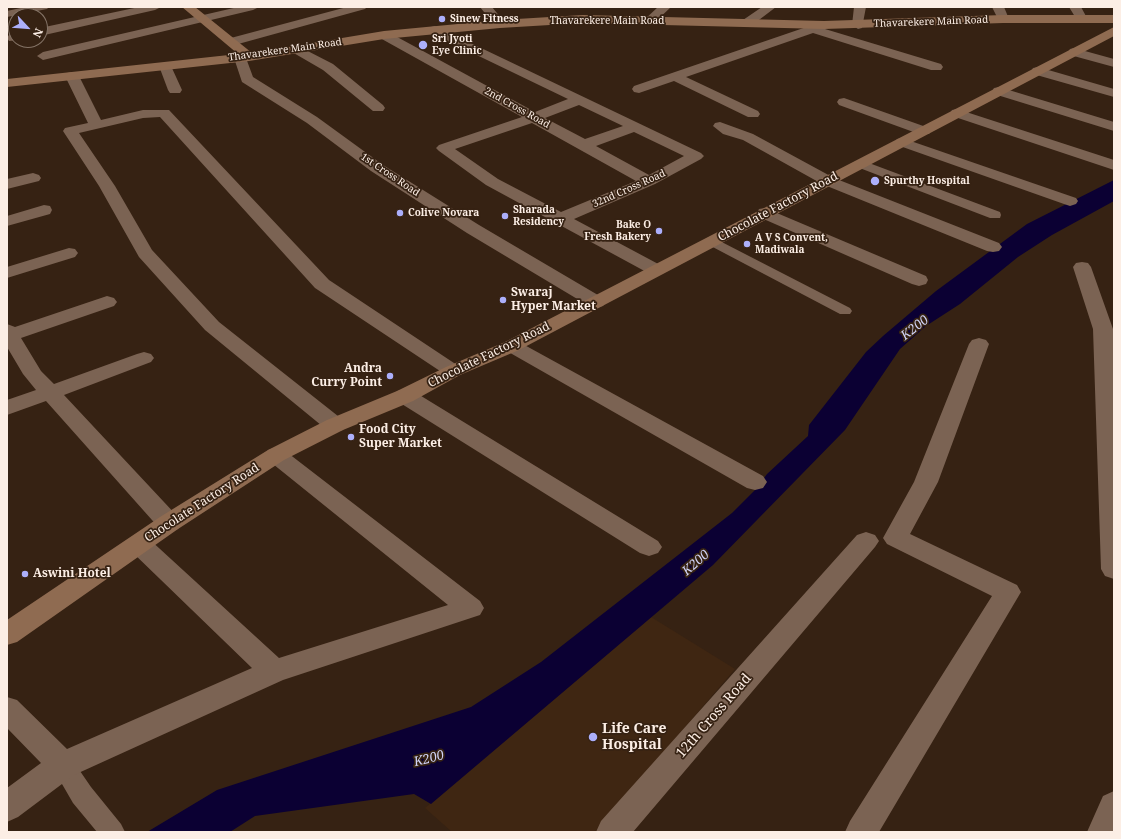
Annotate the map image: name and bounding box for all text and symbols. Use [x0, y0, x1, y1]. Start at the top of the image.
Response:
north arrow [8, 8, 48, 48]
place label: Sinew Fitness [450, 13, 519, 25]
marker: Sinew Fitness [437, 14, 447, 24]
street label: Thavarekere Main Road [874, 14, 988, 30]
street label: Thavarekere Main Road [550, 15, 664, 27]
text: N [30, 26, 47, 40]
place label: Sri Jyoti Eye Clinic [432, 33, 482, 56]
street label: Thavarekere Main Road [227, 36, 343, 64]
marker: Sri Jyoti Eye Clinic [417, 39, 429, 51]
street label: 2nd Cross Road [482, 85, 552, 131]
street label: 1st Cross Road [358, 151, 422, 199]
street label: 32nd Cross Road [591, 168, 667, 210]
street label: Chocolate Factory Road [716, 169, 840, 245]
marker: Spurthy Hospital [869, 175, 881, 187]
place label: Spurthy Hospital [884, 175, 970, 187]
place label: Sharada Residency [513, 204, 564, 228]
place label: Colive Novara [408, 207, 479, 219]
marker: Colive Novara [395, 208, 405, 218]
marker: Sharada Residency [500, 211, 510, 221]
place label: Bake O Fresh Bakery [584, 219, 651, 242]
marker: Bake O Fresh Bakery [654, 226, 664, 236]
place label: A V S Convent, Madiwala [755, 232, 828, 256]
marker: A V S Convent, Madiwala [742, 239, 752, 249]
place label: Swaraj Hyper Market [511, 286, 596, 314]
marker: Swaraj Hyper Market [498, 295, 508, 305]
water label: K200 [898, 312, 932, 344]
street label: Chocolate Factory Road [426, 319, 552, 391]
place label: Andra Curry Point [311, 362, 382, 390]
marker: Andra Curry Point [385, 371, 395, 381]
place label: Food City Super Market [359, 423, 442, 451]
marker: Food City Super Market [346, 432, 356, 442]
street label: Chocolate Factory Road [142, 461, 262, 545]
water label: K200 [679, 547, 713, 579]
place label: Aswini Hotel [33, 567, 111, 581]
marker: Aswini Hotel [20, 569, 30, 579]
street label: 12th Cross Road [673, 670, 755, 762]
place label: Life Care Hospital [602, 721, 667, 754]
marker: Life Care Hospital [587, 731, 599, 743]
water label: K200 [412, 748, 446, 770]

